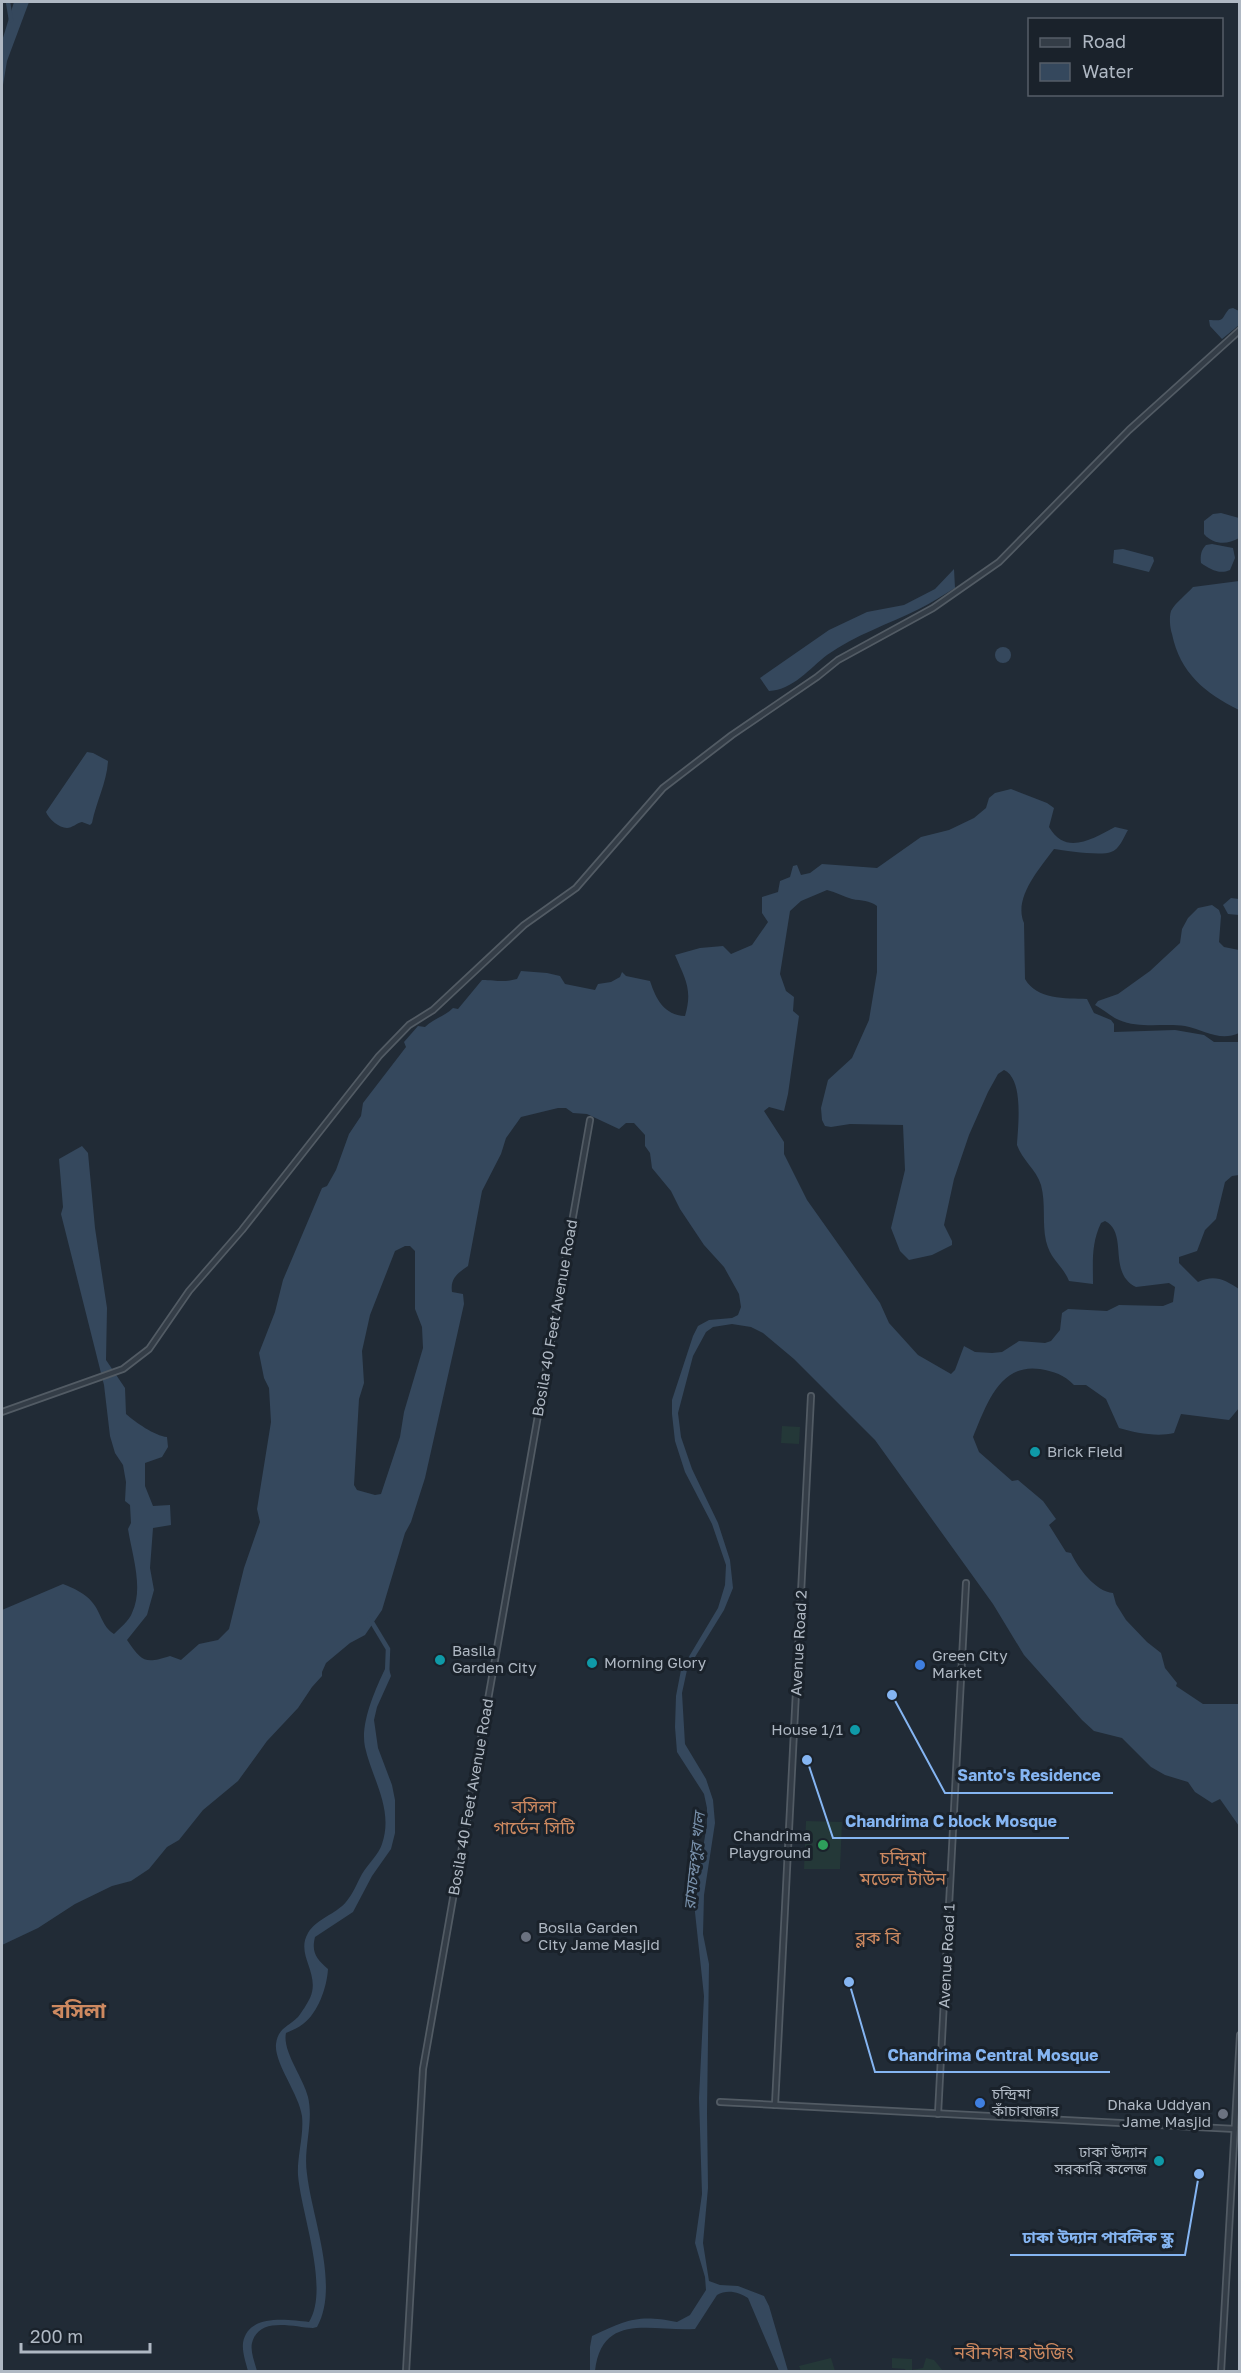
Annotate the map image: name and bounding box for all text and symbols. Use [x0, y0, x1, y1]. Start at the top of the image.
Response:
legend [1028, 18, 1223, 96]
text: Road [1082, 30, 1126, 52]
text: Water [1082, 60, 1133, 82]
street label: Bosila 40 Feet Avenue Road [528, 1218, 580, 1418]
place label: Brick Field [1047, 1442, 1123, 1460]
marker: Brick Field [1028, 1445, 1042, 1459]
street label: Avenue Road 2 [786, 1590, 810, 1696]
place label: Basila Garden City [452, 1641, 537, 1676]
place label: Green City Market [932, 1646, 1008, 1681]
marker: Basila Garden City [433, 1653, 447, 1667]
place label: Morning Glory [604, 1653, 707, 1671]
marker: Morning Glory [585, 1656, 599, 1670]
marker: Green City Market [913, 1658, 927, 1672]
street label: Bosila 40 Feet Avenue Road [444, 1697, 496, 1897]
place label: House 1/1 [771, 1720, 843, 1738]
marker: House 1/1 [848, 1723, 862, 1737]
callout: Santo's Residence [945, 1759, 1113, 1793]
text: Santo's Residence [957, 1765, 1101, 1785]
district label: বসিলা গার্ডেন সিটি [493, 1795, 576, 1838]
callout: Chandrima C block Mosque [833, 1804, 1069, 1838]
water label: রামচন্দ্রপুর খাল [679, 1808, 709, 1911]
text: Chandrima C block Mosque [845, 1811, 1057, 1831]
place label: Chandrima Playground [729, 1826, 811, 1861]
marker: Chandrima Playground [816, 1838, 830, 1852]
district label: চন্দ্রিমা মডেল টাউন [859, 1846, 947, 1889]
street label: Avenue Road 1 [934, 1903, 958, 2009]
place label: Bosila Garden City Jame Masjid [538, 1918, 660, 1953]
district label: ব্লক বি [854, 1926, 901, 1949]
marker: Bosila Garden City Jame Masjid [519, 1930, 533, 1944]
district label: বসিলা [51, 1997, 107, 2023]
callout: Chandrima Central Mosque [875, 2038, 1110, 2072]
text: Chandrima Central Mosque [888, 2045, 1098, 2065]
place label: চন্দ্রিমা কাঁচাবাজার [991, 2084, 1060, 2119]
place label: Dhaka Uddyan Jame Masjid [1107, 2095, 1211, 2130]
marker: চন্দ্রিমা কাঁচাবাজার [973, 2096, 987, 2110]
marker: Dhaka Uddyan Jame Masjid [1216, 2107, 1230, 2121]
place label: ঢাকা উদ্যান সরকারি কলেজ [1054, 2142, 1148, 2177]
marker: ঢাকা উদ্যান সরকারি কলেজ [1152, 2154, 1166, 2168]
callout: ঢাকা উদ্যান পাবলিক স্কুল [1010, 2221, 1185, 2255]
text: ঢাকা উদ্যান পাবলিক স্কুল [1021, 2227, 1174, 2249]
scale bar [21, 2316, 150, 2354]
text: 200 m [30, 2325, 83, 2347]
district label: নবীনগর হাউজিং [953, 2341, 1074, 2363]

